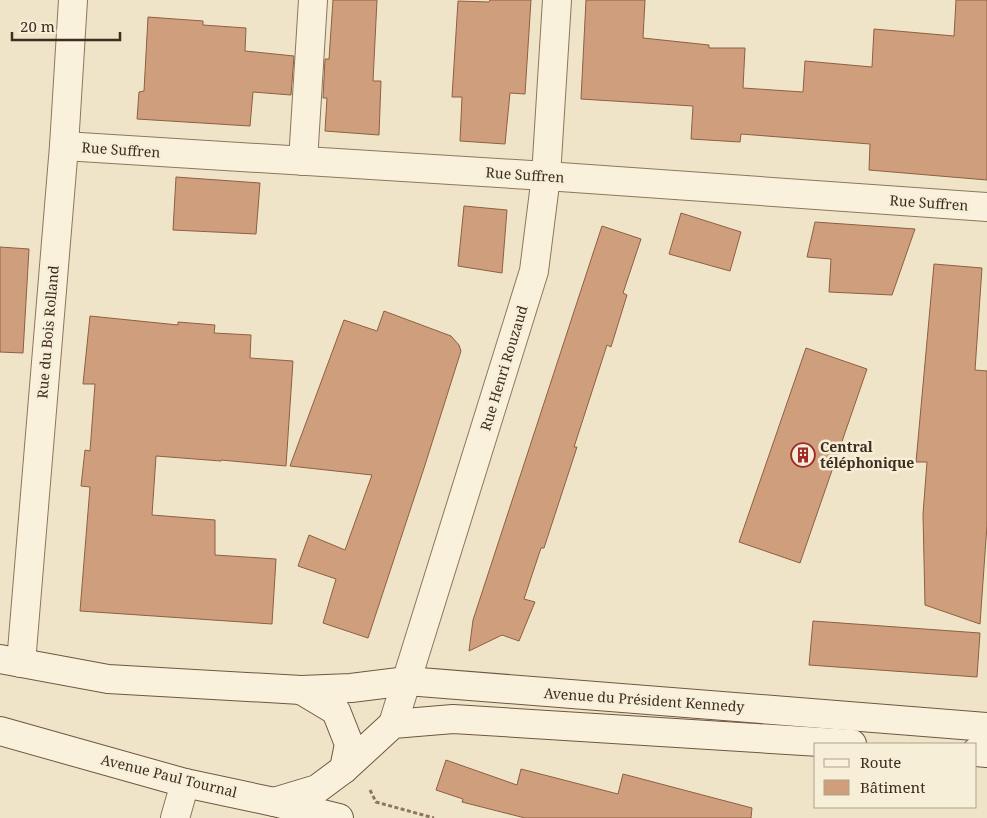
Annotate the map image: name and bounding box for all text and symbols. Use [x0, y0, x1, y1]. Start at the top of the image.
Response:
scale bar [12, 10, 120, 42]
text: 20 m [20, 16, 55, 36]
street label: Rue Suffren [81, 137, 161, 162]
street label: Rue Suffren [485, 162, 565, 187]
street label: Rue Suffren [889, 190, 969, 215]
street label: Rue du Bois Rolland [32, 264, 63, 399]
street label: Rue Henri Rouzaud [475, 302, 532, 433]
place label: Central téléphonique [820, 437, 914, 472]
building icon: Central téléphonique [790, 442, 816, 468]
street label: Avenue du Président Kennedy [543, 683, 745, 716]
legend [814, 743, 977, 808]
street label: Avenue Paul Tournal [99, 749, 240, 802]
text: Route [860, 752, 901, 772]
text: Bâtiment [860, 777, 926, 797]

